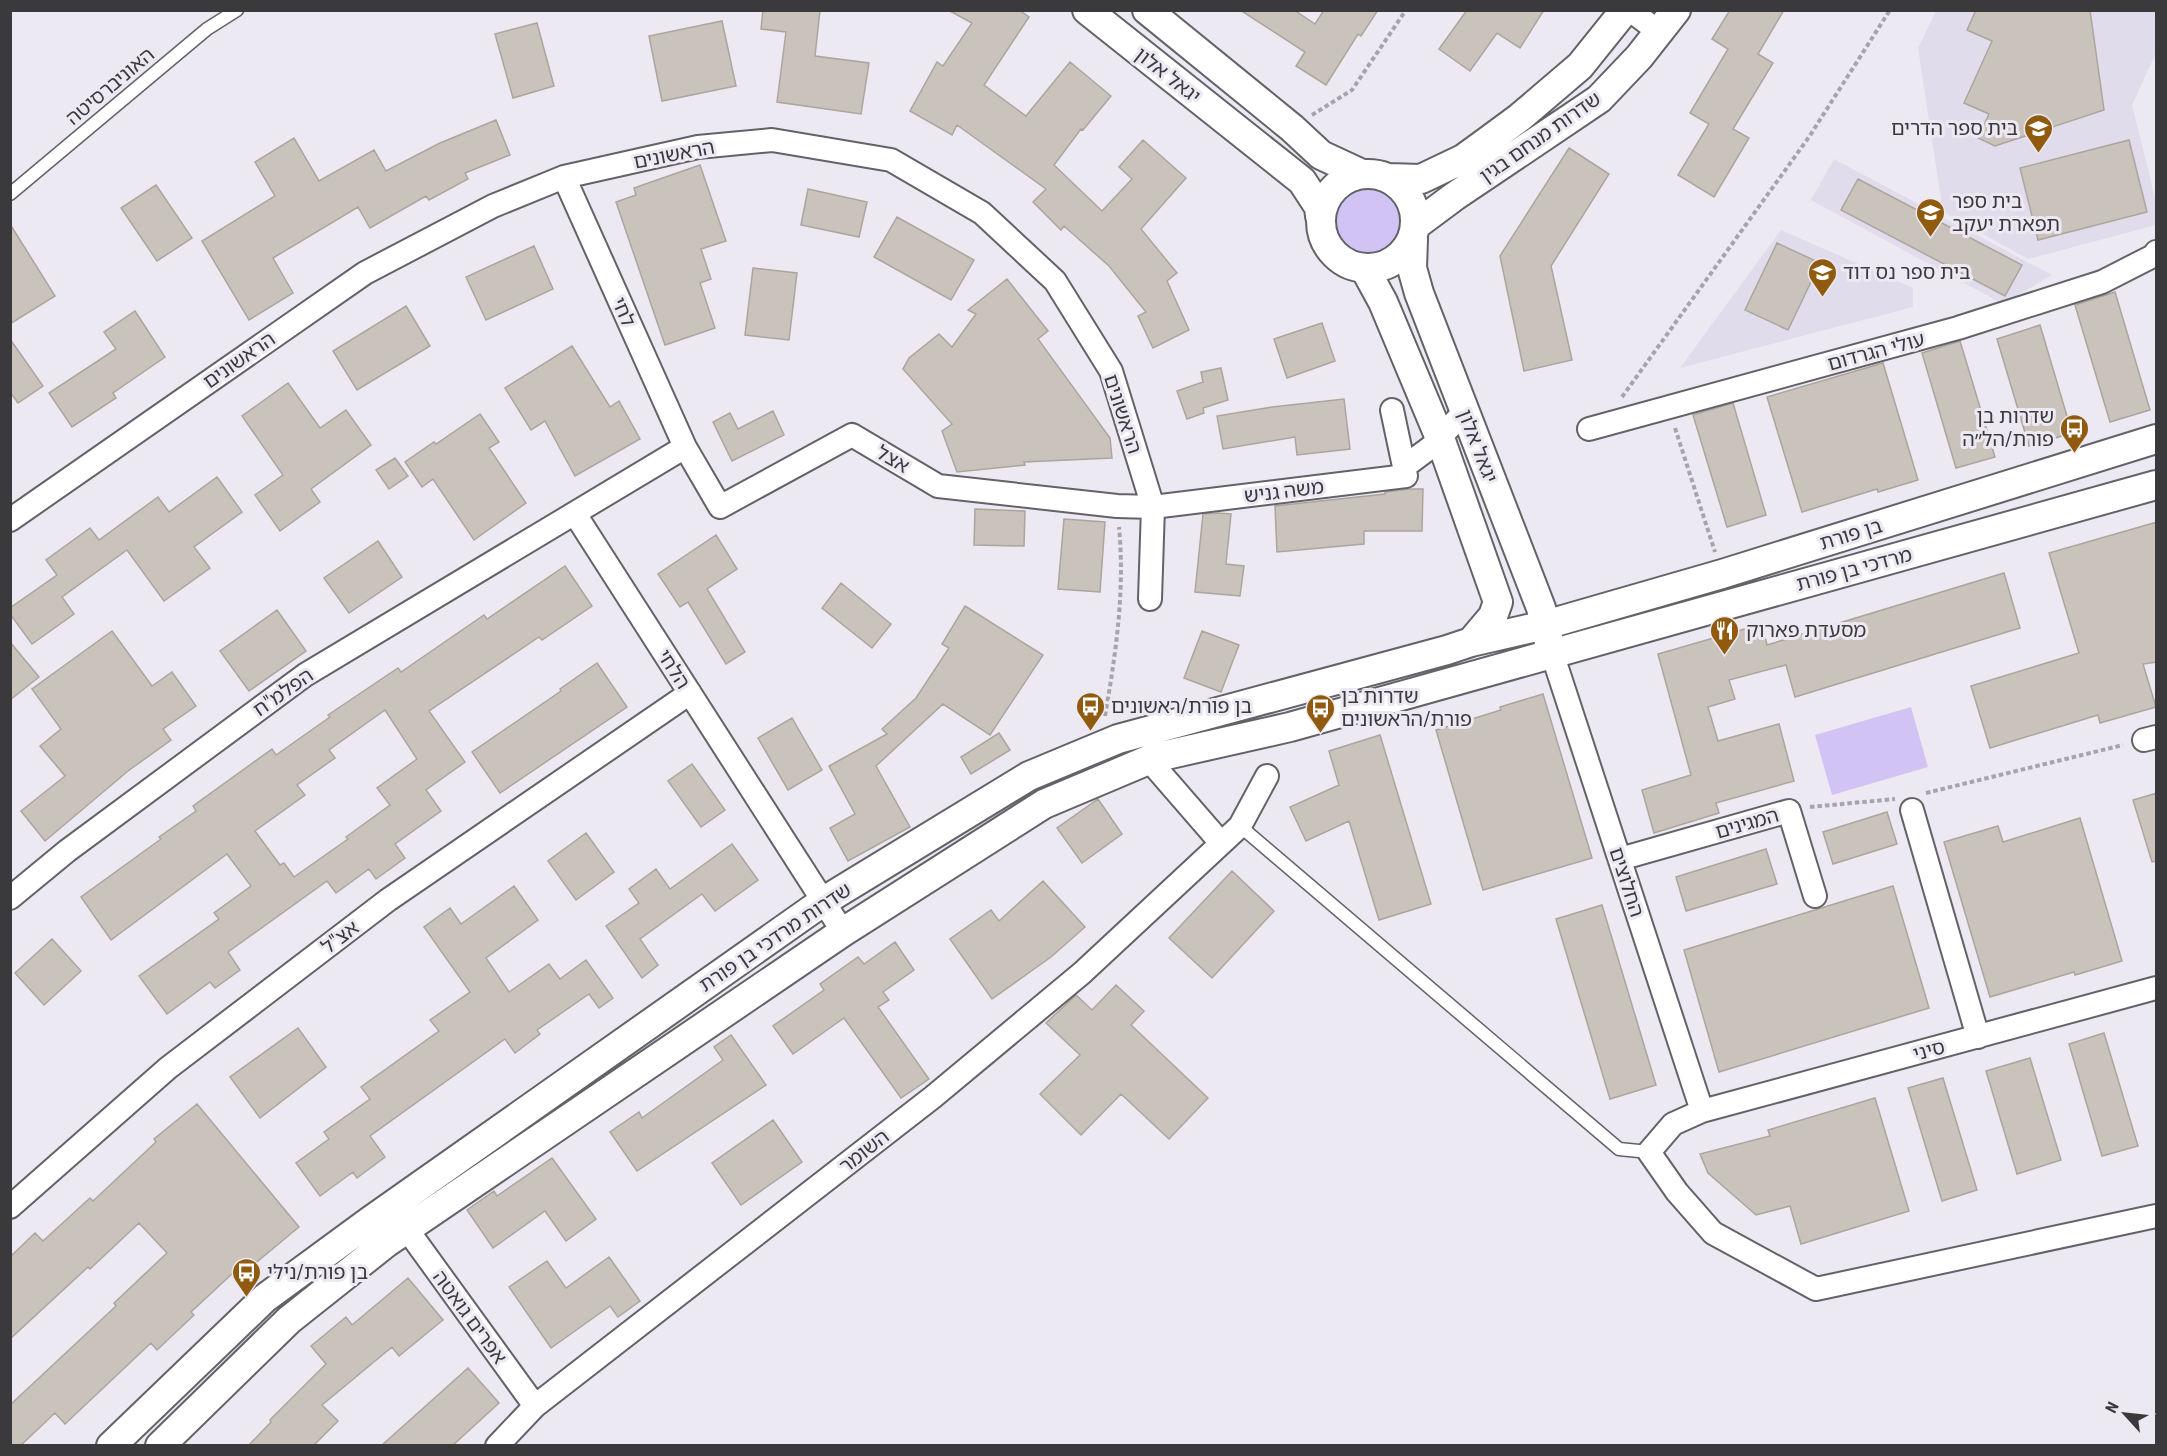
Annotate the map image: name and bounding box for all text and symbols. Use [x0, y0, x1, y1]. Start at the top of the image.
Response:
street label: האוניברסיטה [61, 42, 159, 130]
street label: יגאל אלון [1130, 42, 1206, 108]
street label: שדרות מנחם בגין [1475, 86, 1605, 188]
school or university icon: בית ספר הדרים [2023, 112, 2055, 154]
place label: בית ספר הדרים [1891, 116, 2018, 140]
street label: הראשונים [631, 134, 717, 174]
place label: בית ספר תפארת יעקב [1952, 189, 2060, 236]
school or university icon: בית ספר תפארת יעקב [1915, 196, 1947, 238]
school or university icon: בית ספר נס דוד [1806, 256, 1838, 298]
place label: בית ספר נס דוד [1843, 260, 1971, 284]
street label: לחי [607, 294, 641, 330]
street label: הראשונים [198, 327, 280, 393]
street label: עולי הגרדום [1825, 327, 1927, 375]
street label: הראשונים [1099, 371, 1147, 457]
place label: שדרות בן פורת/הל״ה [1962, 404, 2054, 451]
street label: יגאל אלון [1453, 406, 1503, 486]
bus stop icon: שדרות בן פורת/הל״ה [2059, 412, 2091, 454]
street label: אצל [872, 440, 914, 478]
street label: משה גניש [1243, 474, 1325, 508]
street label: בן פורת [1817, 513, 1885, 555]
street label: מרדכי בן פורת [1794, 542, 1914, 596]
restaurant icon: מסעדת פארוק [1709, 614, 1741, 656]
place label: מסעדת פארוק [1746, 618, 1866, 642]
street label: הלחי [652, 645, 696, 693]
street label: הפלמ"ח [248, 663, 318, 721]
place label: שדרות בן פורת/הראשונים [1341, 684, 1472, 731]
bus stop icon: בן פורת/ראשונים [1074, 690, 1106, 732]
bus stop icon: שדרות בן פורת/הראשונים [1304, 692, 1336, 734]
place label: בן פורת/ראשונים [1111, 694, 1252, 718]
street label: המגינים [1713, 803, 1781, 843]
street label: החלוצים [1604, 844, 1650, 920]
street label: שדרות מרדכי בן פורת [694, 877, 856, 997]
street label: אצ"ל [317, 915, 363, 959]
street label: סיני [1910, 1034, 1948, 1066]
street label: השומר [834, 1124, 894, 1178]
bus stop icon: בן פורת/נילי [230, 1256, 262, 1298]
place label: בן פורת/נילי [267, 1260, 368, 1284]
street label: אפרים גואטה [428, 1266, 512, 1368]
north arrow [2095, 1384, 2155, 1444]
text: N [2101, 1399, 2123, 1416]

